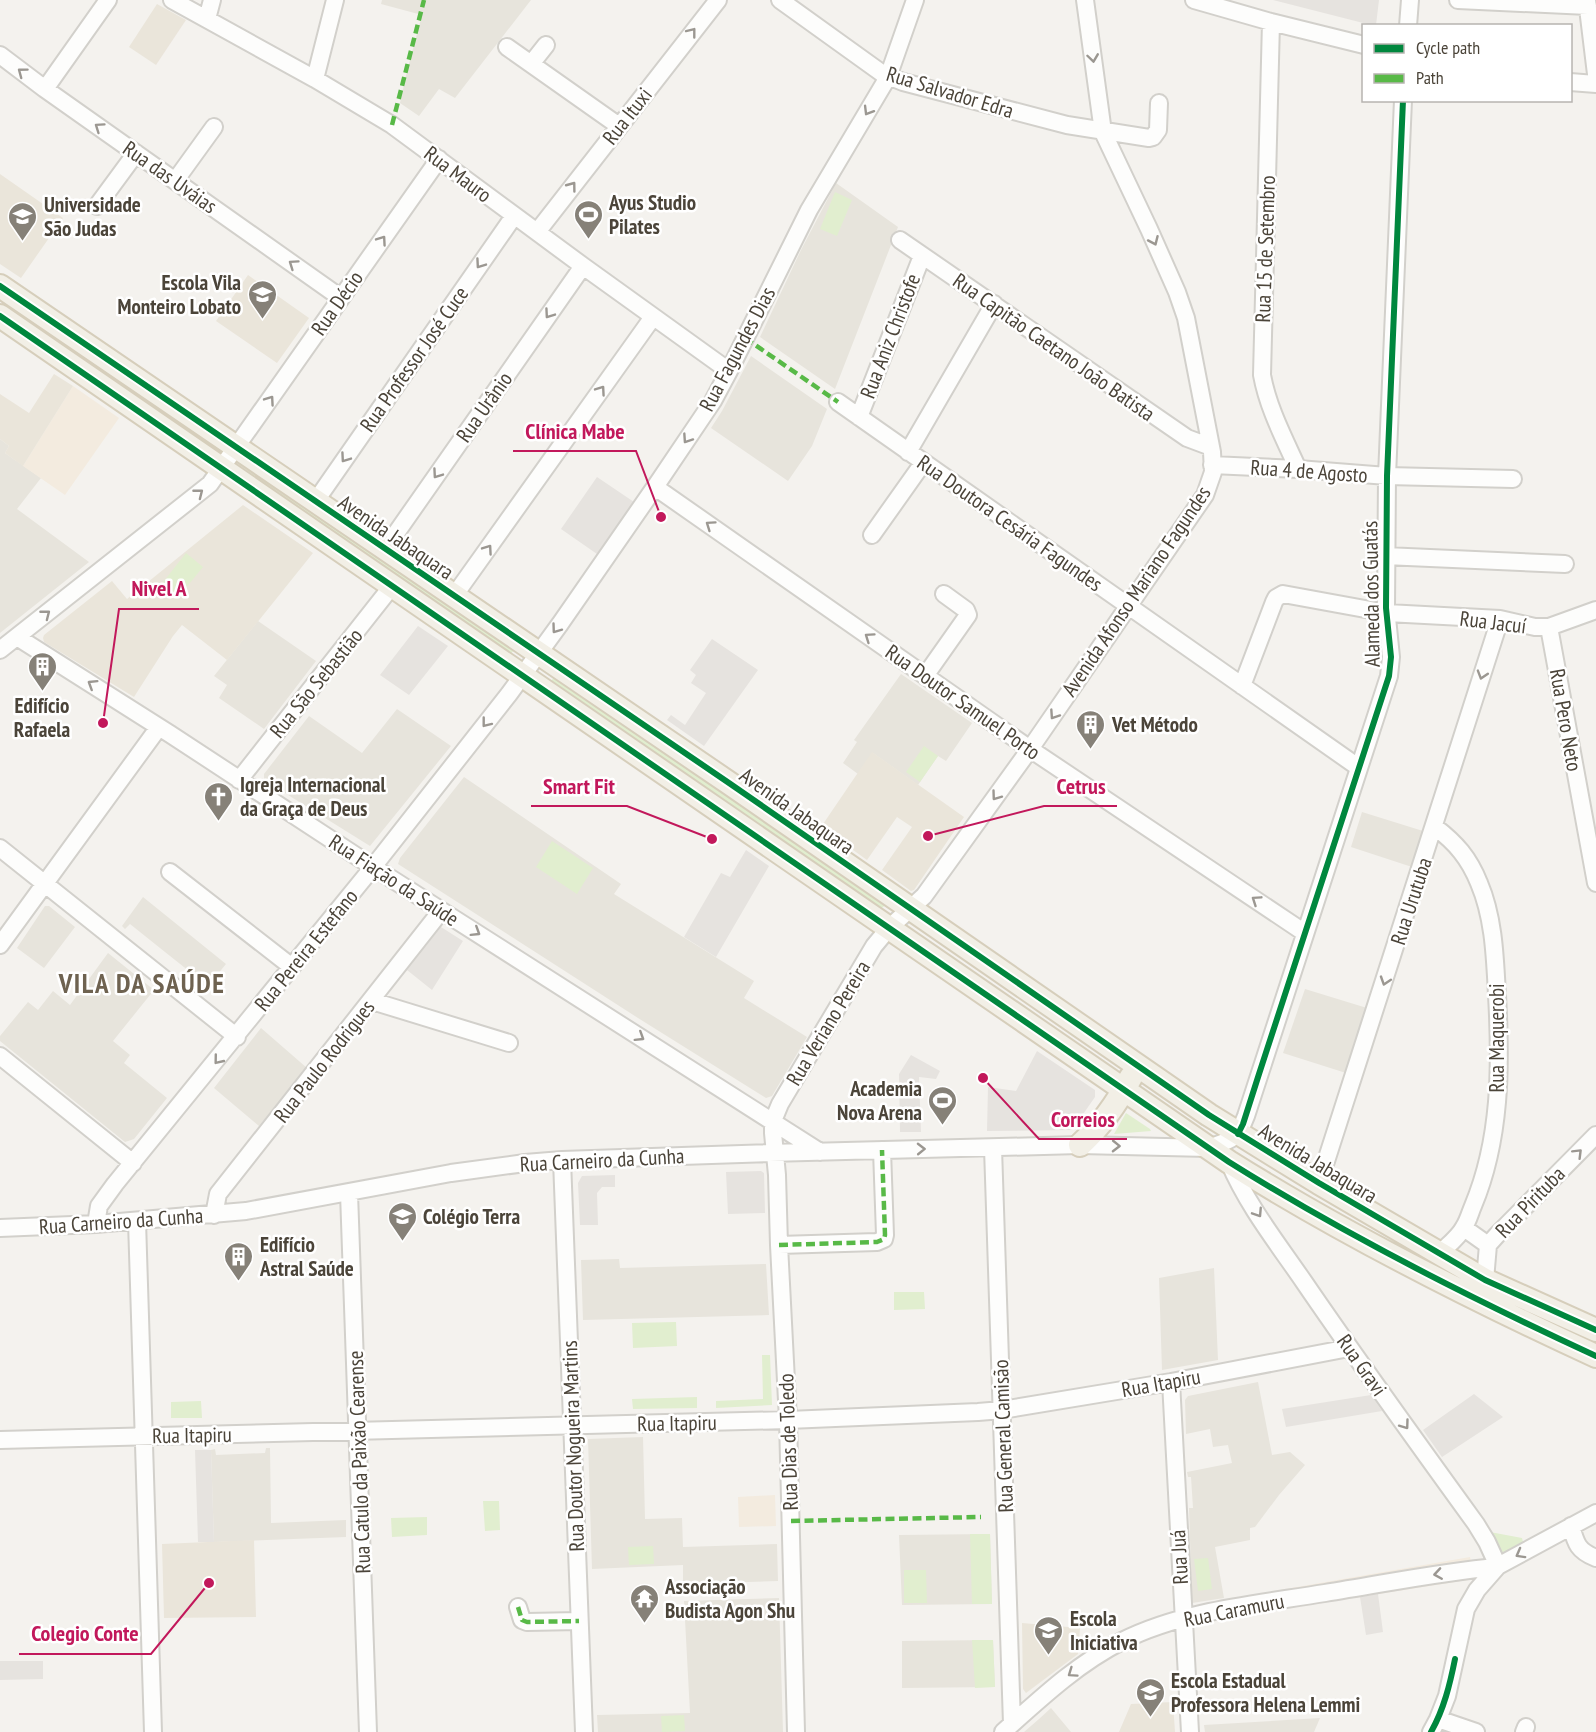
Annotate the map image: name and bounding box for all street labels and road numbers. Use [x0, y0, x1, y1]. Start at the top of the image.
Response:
street label: Rua Salvador Edra [883, 60, 1017, 124]
street label: Rua Ituxi [596, 82, 658, 150]
street label: Rua das Uváias [118, 135, 222, 219]
street label: Rua Mauro [419, 140, 497, 208]
street label: Rua 15 de Setembro [1249, 175, 1281, 323]
street label: Rua Décio [305, 265, 369, 341]
street label: Rua Capitão Caetano João Batista [948, 267, 1160, 427]
street label: Rua Aniz Christofe [854, 270, 926, 402]
street label: Rua Professor José Cuce [354, 281, 474, 437]
street label: Rua Fagundes Dias [693, 282, 781, 416]
street label: Rua Urânio [450, 366, 518, 448]
street label: Rua Doutora Cesária Fagundes [912, 449, 1108, 597]
street label: Rua 4 de Agosto [1250, 453, 1368, 489]
street label: Avenida Afonso Mariano Fagundes [1055, 481, 1217, 701]
street label: Avenida Jabaquara [333, 488, 459, 586]
street label: Alameda dos Guatás [1356, 521, 1386, 667]
street label: Rua Jacuí [1458, 605, 1528, 640]
street label: Rua São Sebastião [264, 623, 368, 743]
street label: Rua Doutor Samuel Porto [880, 638, 1046, 766]
street label: Rua Pero Neto [1544, 667, 1588, 773]
street label: Avenida Jabaquara [735, 762, 859, 860]
street label: Rua Fiação da Saúde [324, 828, 464, 932]
street label: Rua Urutuba [1384, 854, 1438, 948]
street label: Rua Pereira Estefano [248, 883, 364, 1017]
street label: Rua Veriano Pereira [780, 956, 876, 1090]
street label: Rua Maquerobi [1483, 983, 1510, 1093]
street label: Rua Paulo Rodrigues [268, 994, 380, 1128]
street label: Avenida Jabaquara [1254, 1117, 1382, 1209]
street label: Rua Carneiro da Cunha [519, 1142, 685, 1178]
street label: Rua Pirituba [1489, 1161, 1571, 1243]
street label: Rua Carneiro da Cunha [38, 1202, 204, 1240]
street label: Rua Gravi [1331, 1329, 1393, 1401]
street label: Rua Doutor Nogueira Martins [556, 1340, 590, 1552]
street label: Rua Catulo da Paixão Cearense [342, 1350, 376, 1574]
street label: Rua General Camisão [987, 1359, 1019, 1513]
street label: Rua Itapiru [1119, 1363, 1203, 1403]
street label: Rua Dias de Toledo [772, 1373, 804, 1511]
street label: Rua Itapiru [637, 1409, 717, 1437]
street label: Rua Itapiru [152, 1421, 232, 1449]
street label: Rua Juá [1164, 1529, 1194, 1585]
street label: Rua Caramuru [1182, 1587, 1286, 1633]

